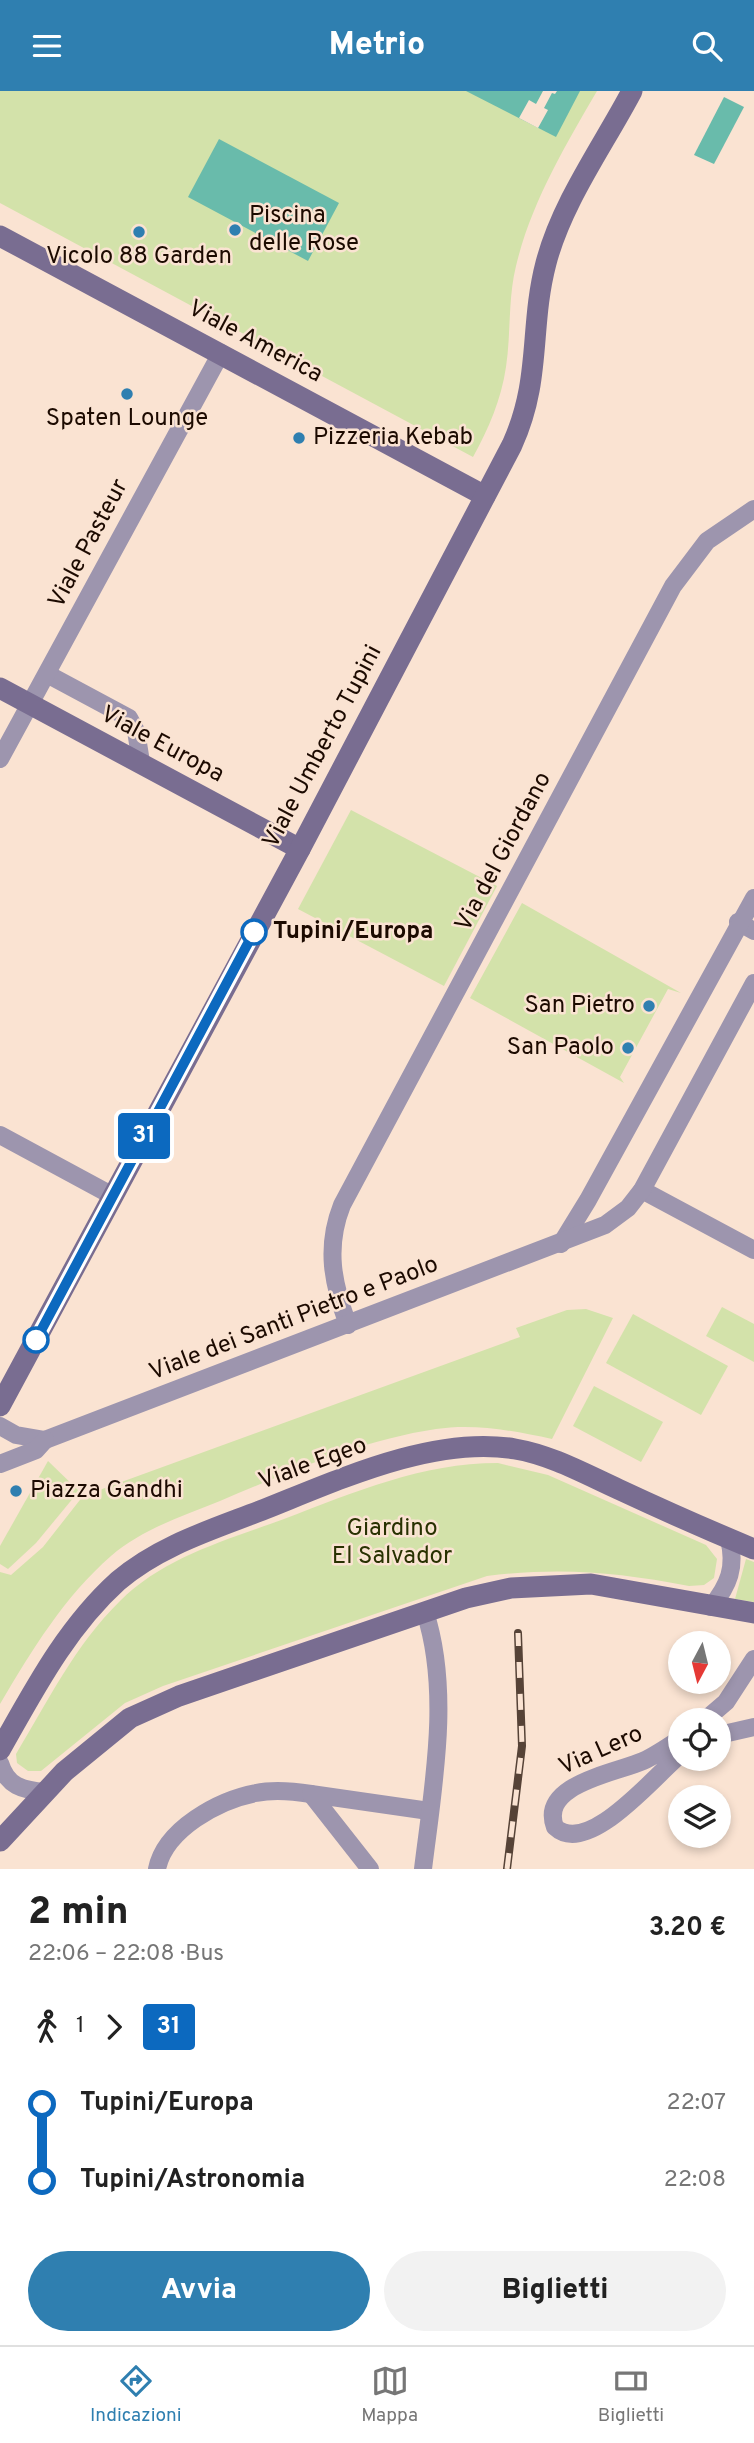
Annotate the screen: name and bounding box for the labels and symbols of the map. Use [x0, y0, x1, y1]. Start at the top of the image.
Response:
place label: Piscina delle Rose [249, 201, 359, 259]
marker: Piscina delle Rose [227, 222, 243, 238]
marker: Vicolo 88 Garden [131, 224, 147, 240]
place label: Vicolo 88 Garden [46, 242, 232, 272]
street label: Viale America [183, 294, 327, 390]
marker: Spaten Lounge [119, 386, 135, 402]
place label: Spaten Lounge [46, 404, 208, 434]
place label: Pizzeria Kebab [313, 423, 473, 453]
marker: Pizzeria Kebab [291, 430, 307, 446]
street label: Viale Pasteur [42, 474, 136, 614]
street label: Viale Umberto Tupini [257, 640, 389, 854]
street label: Viale Europa [95, 700, 229, 790]
street label: Via del Giordano [449, 767, 559, 937]
place label: Tupini/Europa [273, 917, 433, 947]
marker: Tupini/Europa [241, 919, 267, 945]
place label: San Pietro [524, 991, 635, 1021]
marker: San Pietro [641, 998, 657, 1014]
place label: San Paolo [507, 1033, 614, 1063]
marker: San Paolo [620, 1040, 636, 1056]
line badge: 31 [113, 1113, 176, 1159]
street label: Viale dei Santi Pietro e Paolo [145, 1250, 443, 1388]
unlabelled marker [23, 1327, 49, 1353]
street label: Viale Egeo [255, 1431, 371, 1497]
place label: Piazza Gandhi [30, 1476, 183, 1506]
marker: Piazza Gandhi [8, 1483, 24, 1499]
park label: Giardino El Salvador [332, 1514, 452, 1572]
north arrow [668, 1631, 732, 1694]
street label: Via Lero [554, 1719, 648, 1783]

